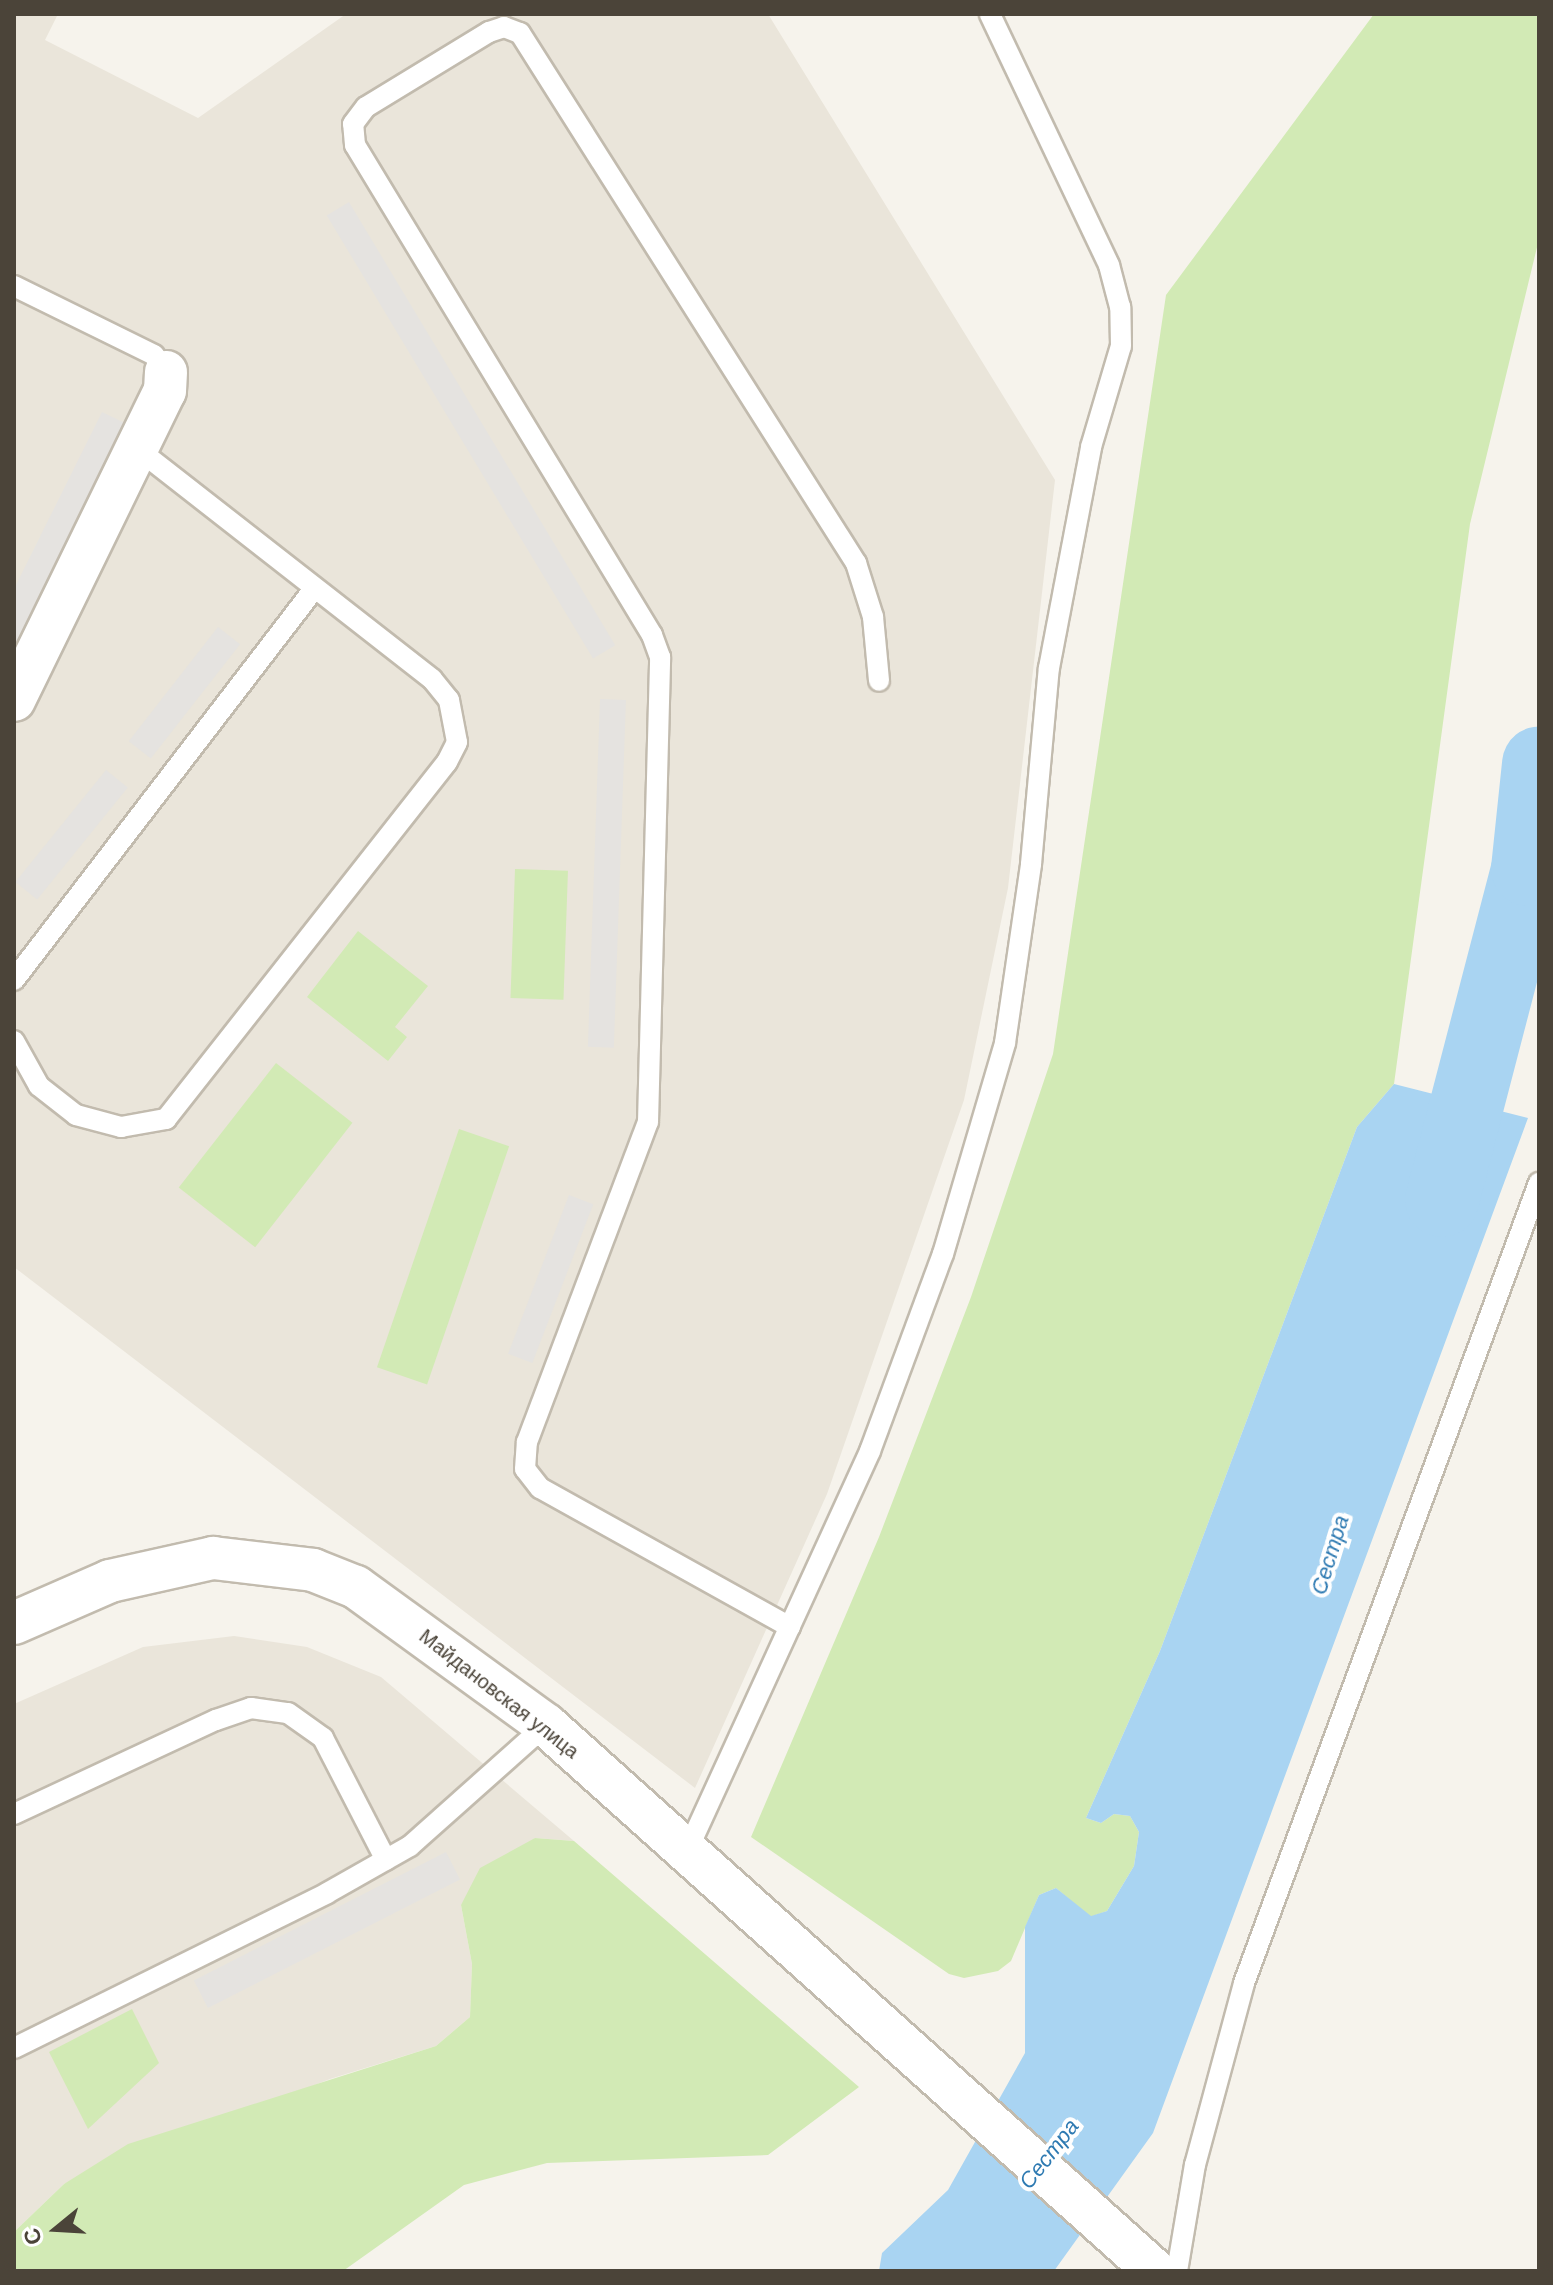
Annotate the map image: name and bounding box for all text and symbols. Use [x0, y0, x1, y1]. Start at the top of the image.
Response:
water label: Сестра [1305, 1512, 1355, 1598]
street label: Майдановская улица [414, 1624, 584, 1764]
water label: Сестра [1014, 2114, 1084, 2194]
north arrow [16, 2189, 96, 2269]
text: С [16, 2225, 49, 2249]

